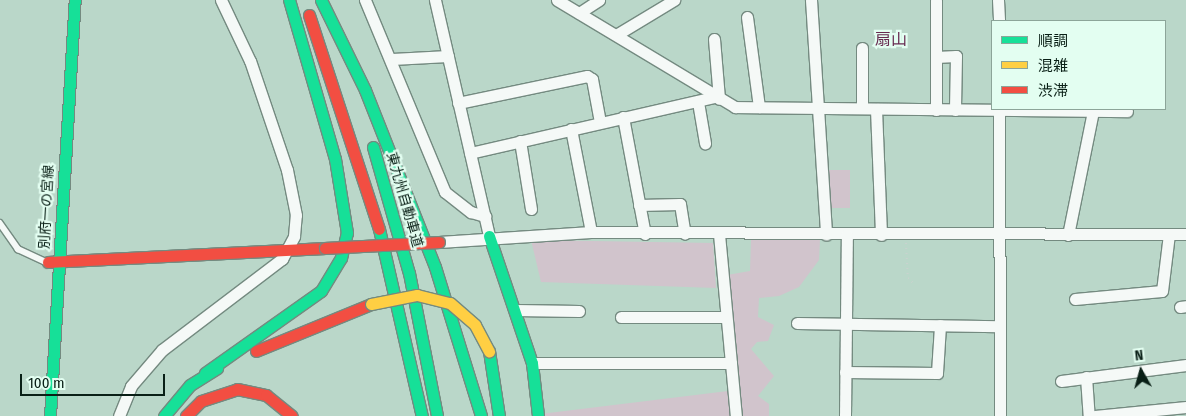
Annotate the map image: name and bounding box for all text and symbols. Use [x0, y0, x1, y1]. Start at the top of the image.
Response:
legend [991, 20, 1166, 110]
district label: 扇山 [875, 30, 907, 50]
text: 順調 [1038, 32, 1068, 50]
text: 混雑 [1038, 57, 1068, 75]
text: 渋滞 [1038, 82, 1068, 100]
street label: 東九州自動車道 [382, 151, 426, 249]
street label: 別府一の宮線 [36, 165, 58, 249]
north arrow [1116, 346, 1166, 396]
text: N [1134, 347, 1144, 365]
scale bar [22, 364, 168, 396]
text: 100 m [28, 374, 65, 392]

